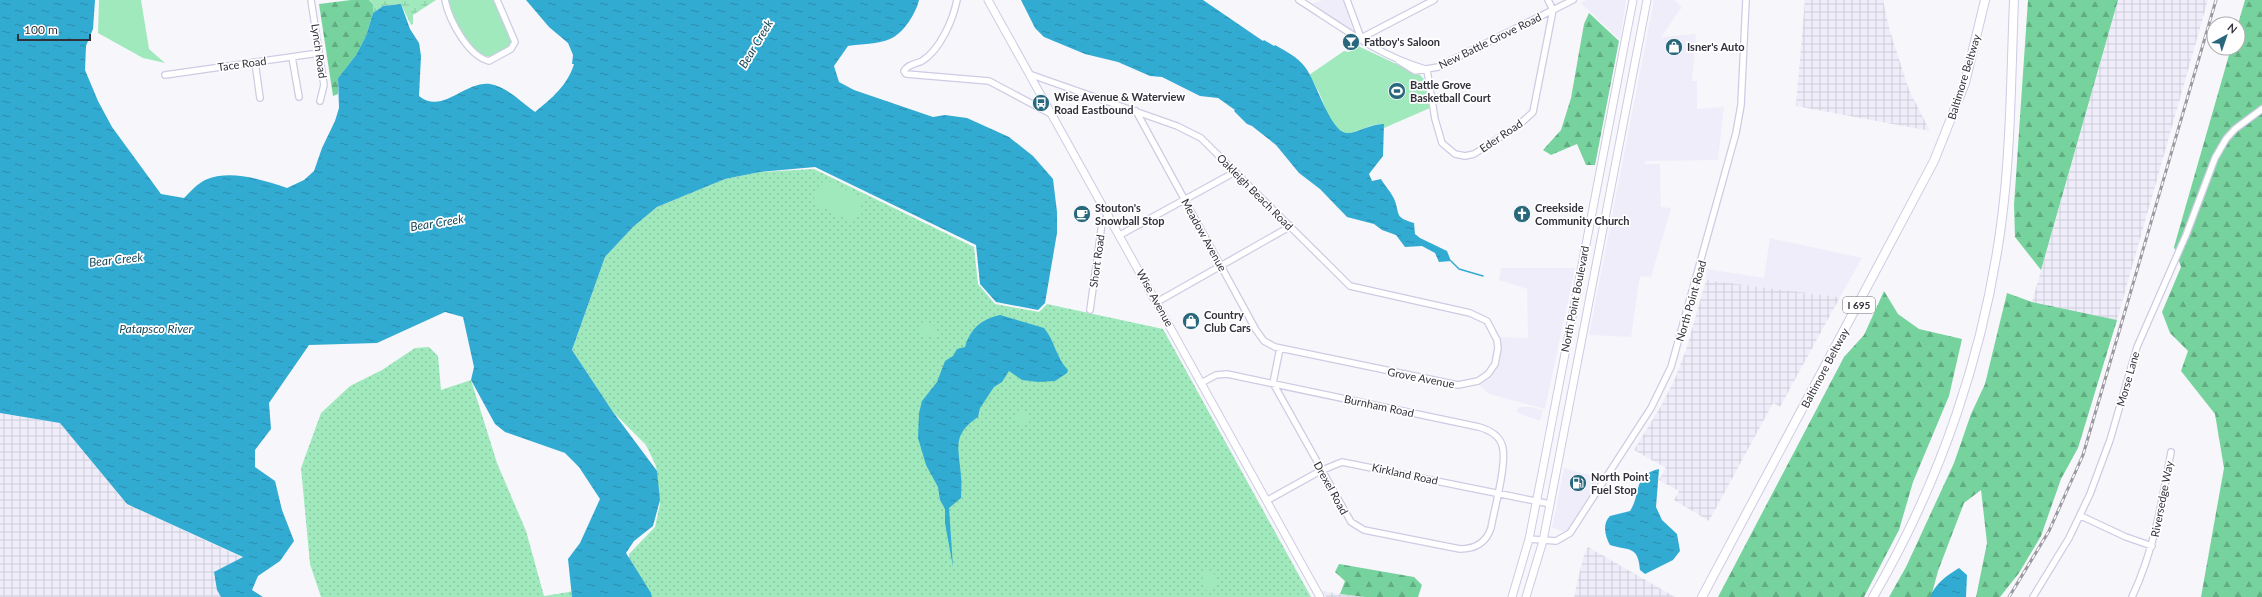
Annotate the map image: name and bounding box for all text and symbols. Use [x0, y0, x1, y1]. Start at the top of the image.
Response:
street label: New Battle Grove Road [1436, 10, 1543, 71]
scale bar [18, 16, 90, 42]
water label: Bear Creek [735, 16, 776, 71]
north arrow [2206, 16, 2246, 56]
text: N [2225, 20, 2240, 36]
text: 100 m [24, 22, 58, 37]
street label: Lynch Road [309, 23, 330, 79]
bar icon: Fatboy's Saloon [1341, 32, 1361, 52]
street label: Baltimore Beltway [1944, 32, 1983, 121]
place label: Fatboy's Saloon [1364, 35, 1440, 48]
shop icon: Isner's Auto [1664, 37, 1684, 57]
place label: Isner's Auto [1687, 40, 1745, 53]
street label: Tace Road [217, 54, 267, 73]
place label: Battle Grove Basketball Court [1410, 78, 1492, 104]
sports icon: Battle Grove Basketball Court [1387, 81, 1407, 101]
place label: Wise Avenue & Waterview Road Eastbound [1054, 90, 1185, 116]
bus stop icon: Wise Avenue & Waterview Road Eastbound [1031, 93, 1051, 113]
street label: Eder Road [1477, 116, 1525, 155]
street label: Oakleigh Beach Road [1215, 151, 1296, 232]
street label: Meadow Avenue [1179, 196, 1230, 273]
place label: Stouton's Snowball Stop [1095, 201, 1165, 227]
place label: Creekside Community Church [1535, 201, 1630, 227]
cafe icon: Stouton's Snowball Stop [1072, 204, 1092, 224]
church icon: Creekside Community Church [1512, 204, 1532, 224]
water label: Bear Creek [409, 211, 465, 234]
street label: Short Road [1086, 234, 1107, 288]
street label: North Point Boulevard [1558, 245, 1591, 353]
water label: Bear Creek [88, 249, 144, 270]
street label: North Point Road [1673, 259, 1708, 343]
street label: Wise Avenue [1134, 267, 1177, 329]
road number: I 695 [1843, 297, 1875, 313]
place label: Country Club Cars [1204, 308, 1251, 334]
shop icon: Country Club Cars [1181, 311, 1201, 331]
water label: Patapsco River [119, 321, 194, 336]
street label: Baltimore Beltway [1798, 325, 1851, 410]
street label: Morse Lane [2113, 350, 2142, 408]
street label: Grove Avenue [1386, 365, 1456, 390]
street label: Burnham Road [1343, 392, 1415, 419]
street label: Drexel Road [1312, 459, 1351, 517]
street label: Riversedge Way [2148, 459, 2175, 538]
street label: Kirkland Road [1371, 460, 1439, 487]
place label: North Point Fuel Stop [1591, 470, 1649, 496]
fuel station icon: North Point Fuel Stop [1568, 473, 1588, 493]

